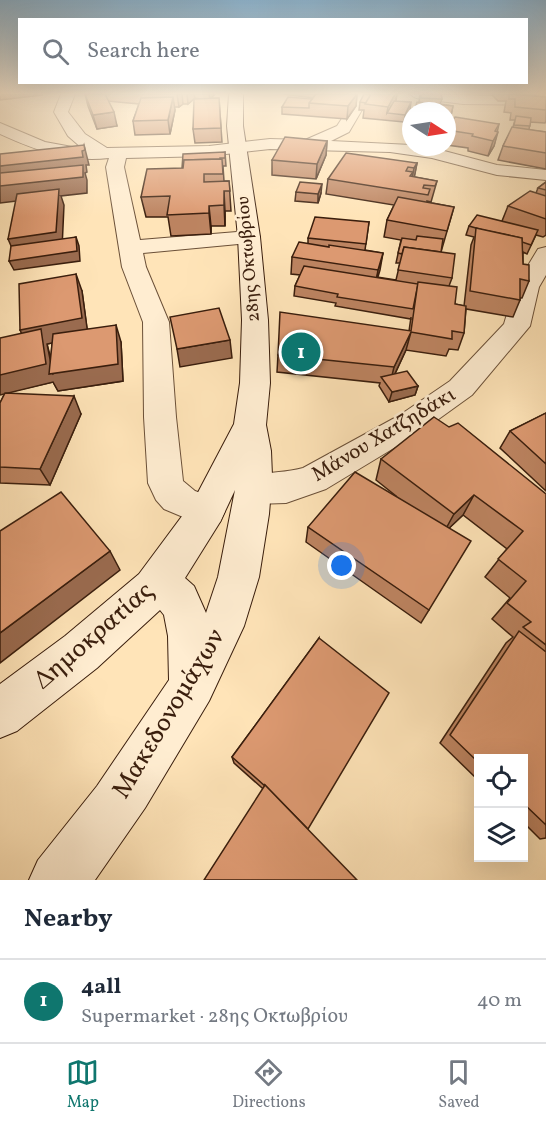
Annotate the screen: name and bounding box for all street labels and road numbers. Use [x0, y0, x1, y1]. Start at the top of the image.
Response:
street label: 28ης Οκτωβρίου [231, 195, 267, 323]
street label: Μάνου Χατζηδάκι [307, 380, 462, 489]
street label: Δημοκρατίας [26, 574, 162, 698]
street label: Μακεδονομάχων [104, 622, 234, 806]

